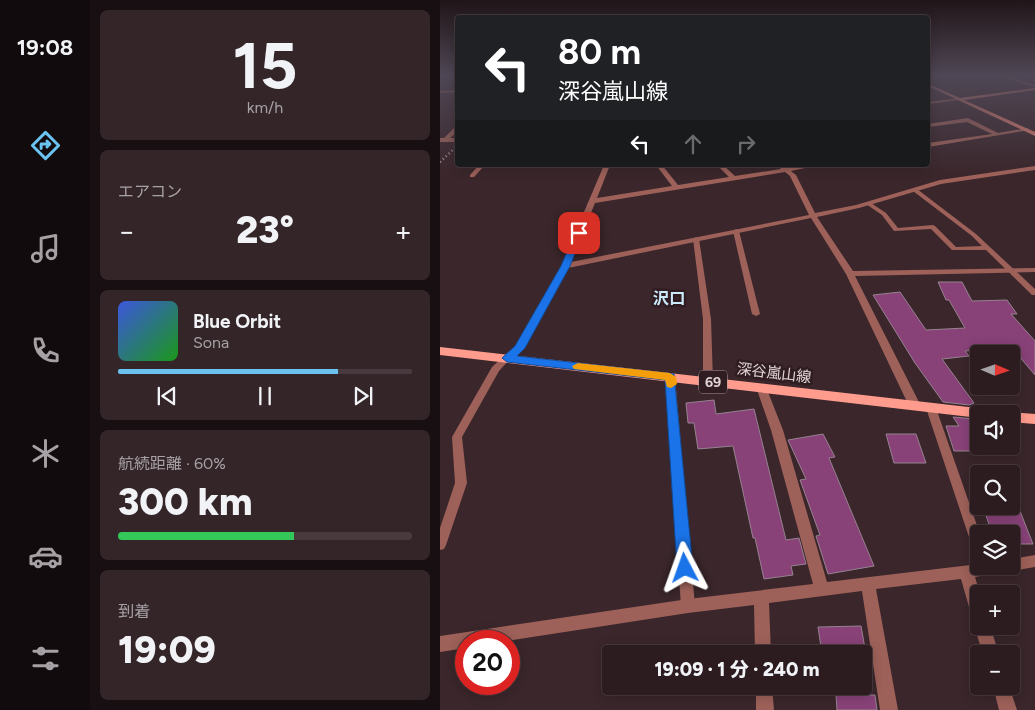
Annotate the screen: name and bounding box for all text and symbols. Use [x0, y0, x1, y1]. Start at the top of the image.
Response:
text: 15 [232, 26, 298, 104]
text: 80 m [558, 31, 641, 73]
text: 19:08 [17, 34, 73, 61]
icon: left [475, 35, 540, 100]
text: 深谷嵐山線 [558, 78, 668, 105]
text: km/h [247, 98, 283, 117]
icon: directions [28, 128, 63, 163]
icon: left [626, 130, 654, 158]
icon: ahead [679, 130, 707, 158]
icon: right [732, 130, 760, 158]
text: エアコン [118, 182, 182, 201]
text: 23° [236, 207, 294, 253]
pin [558, 212, 600, 254]
text: − [118, 214, 135, 248]
text: + [395, 214, 412, 248]
icon: arrive [565, 219, 593, 247]
icon: music [28, 231, 63, 266]
district label: 沢口 [653, 289, 685, 308]
text: Blue Orbit [193, 310, 281, 333]
icon: phone [28, 333, 63, 368]
text: Sona [193, 333, 229, 352]
north arrow [970, 345, 1020, 395]
map controls [970, 345, 1020, 695]
street label: 深谷嵐山線 [736, 359, 812, 387]
road number: 69 [699, 371, 727, 394]
icon: previous [153, 382, 181, 410]
icon: pause [251, 382, 279, 410]
icon: next [349, 382, 377, 410]
button: sound [970, 405, 1020, 455]
icon: climate [28, 436, 63, 471]
text: 航続距離 · 60% [118, 454, 226, 473]
button: search [970, 465, 1020, 515]
text: 300 km [118, 479, 253, 525]
button: layers [970, 525, 1020, 575]
icon: car [28, 539, 63, 574]
position arrow [658, 541, 710, 593]
button: + [970, 585, 1020, 635]
text: 到着 [118, 602, 150, 621]
text: 19:09 [118, 627, 216, 673]
speed limit sign: 20 [455, 630, 520, 695]
icon: filters [28, 641, 63, 676]
button: − [970, 645, 1020, 695]
text: 19:09 · 1 分 · 240 m [654, 658, 820, 681]

